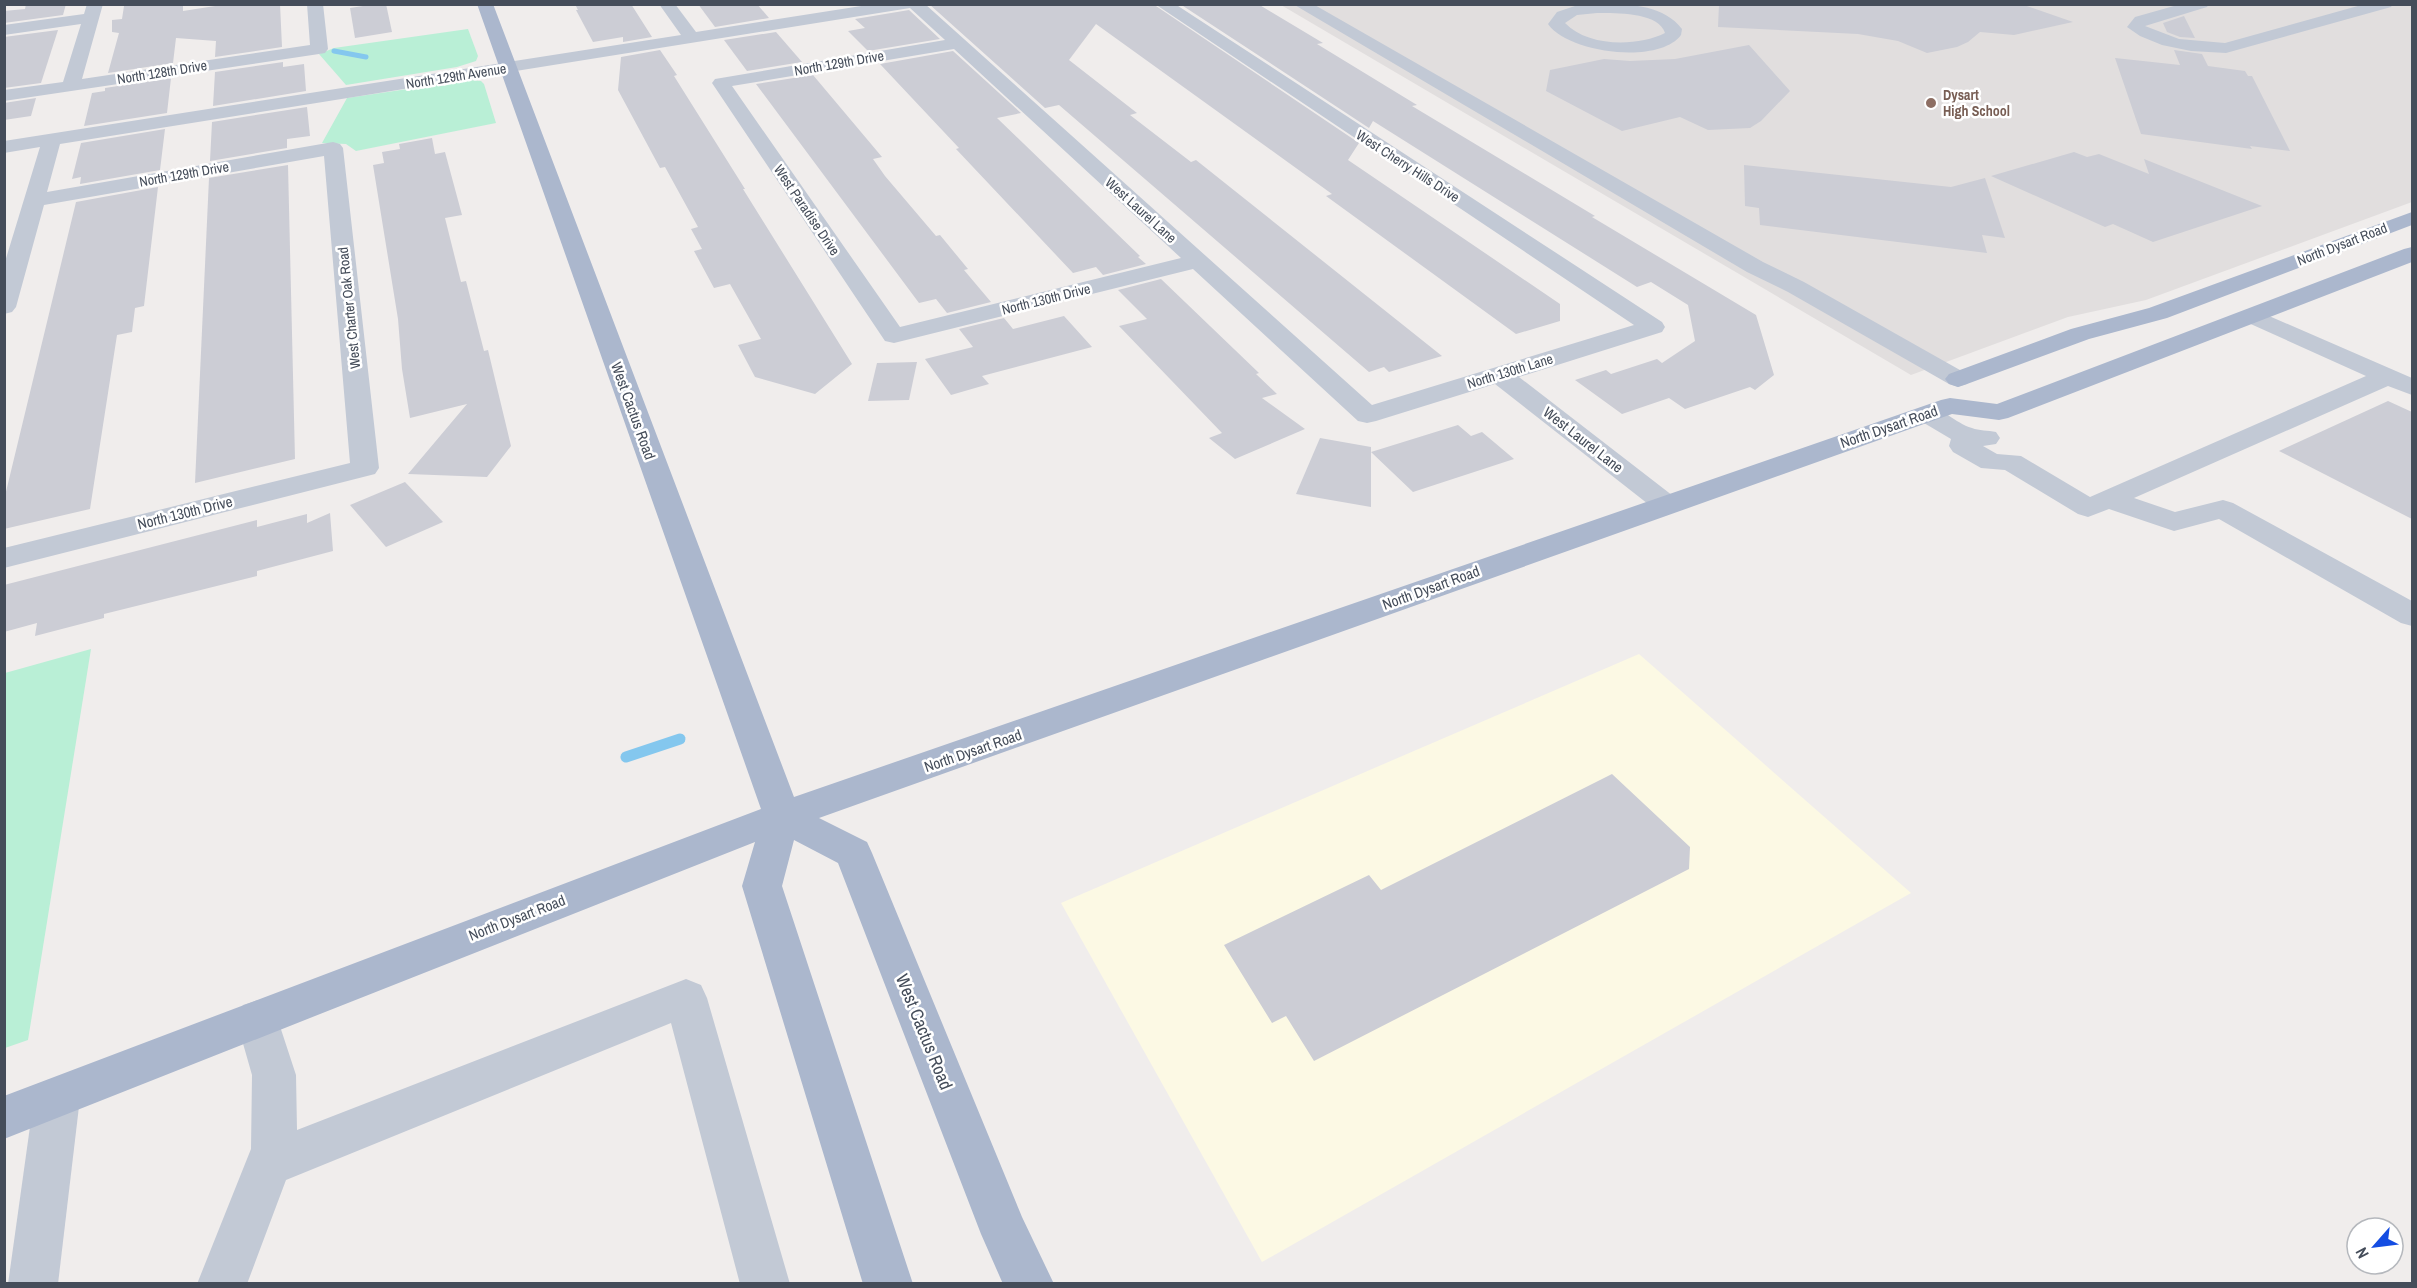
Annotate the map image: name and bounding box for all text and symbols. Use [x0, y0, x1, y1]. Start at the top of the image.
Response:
street label: North 129th Drive [793, 46, 885, 80]
street label: North 128th Drive [116, 56, 208, 88]
street label: North 129th Avenue [405, 59, 507, 93]
place label: Dysart High School [1943, 86, 2010, 120]
marker: Dysart High School [1924, 96, 1938, 110]
street label: West Cherry Hills Drive [1353, 126, 1463, 206]
street label: North 129th Drive [138, 157, 230, 191]
street label: West Paradise Drive [770, 161, 844, 259]
street label: West Laurel Lane [1102, 173, 1180, 247]
street label: North Dysart Road [2294, 219, 2390, 269]
street label: West Charter Oak Road [334, 246, 364, 370]
street label: North 130th Drive [1000, 279, 1092, 319]
street label: North 130th Lane [1465, 349, 1555, 393]
street label: West Cactus Road [606, 359, 661, 463]
street label: North Dysart Road [1837, 400, 1940, 453]
street label: West Laurel Lane [1539, 402, 1628, 478]
street label: North 130th Drive [135, 491, 235, 534]
street label: North Dysart Road [1379, 560, 1482, 615]
street label: North Dysart Road [921, 724, 1024, 777]
street label: North Dysart Road [466, 889, 568, 946]
street label: West Cactus Road [890, 970, 959, 1093]
north arrow [2345, 1216, 2405, 1276]
text: N [2350, 1244, 2374, 1262]

